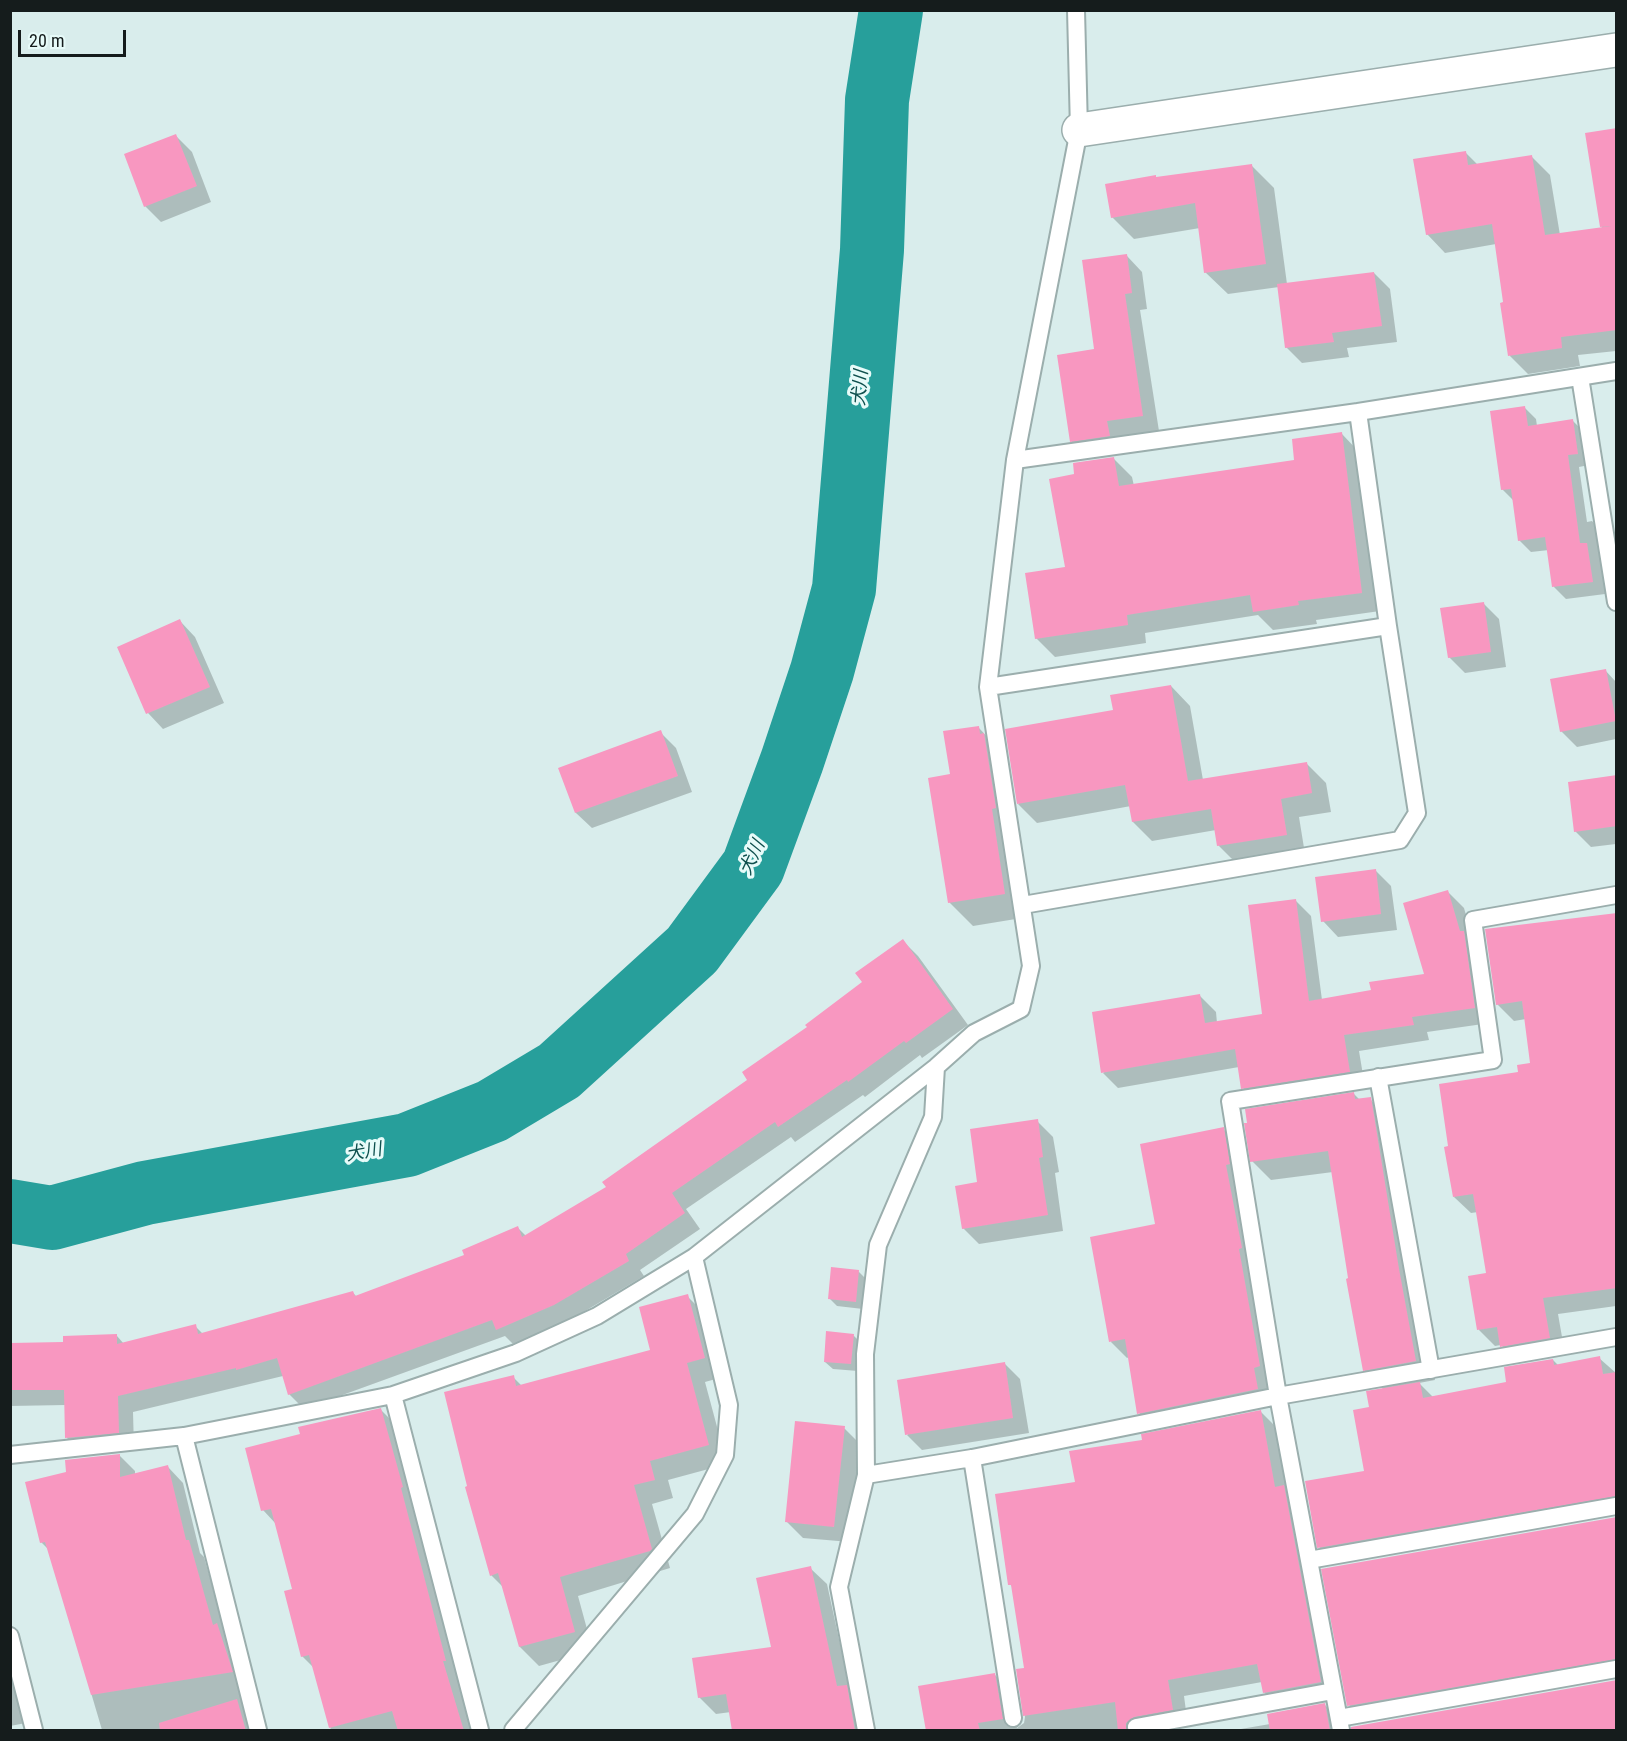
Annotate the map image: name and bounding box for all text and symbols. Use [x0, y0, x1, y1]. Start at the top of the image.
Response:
scale bar [21, 18, 129, 56]
text: 20 m [29, 30, 64, 51]
water label: 犬川 [849, 369, 873, 407]
water label: 犬川 [736, 837, 770, 879]
water label: 犬川 [344, 1139, 384, 1167]

